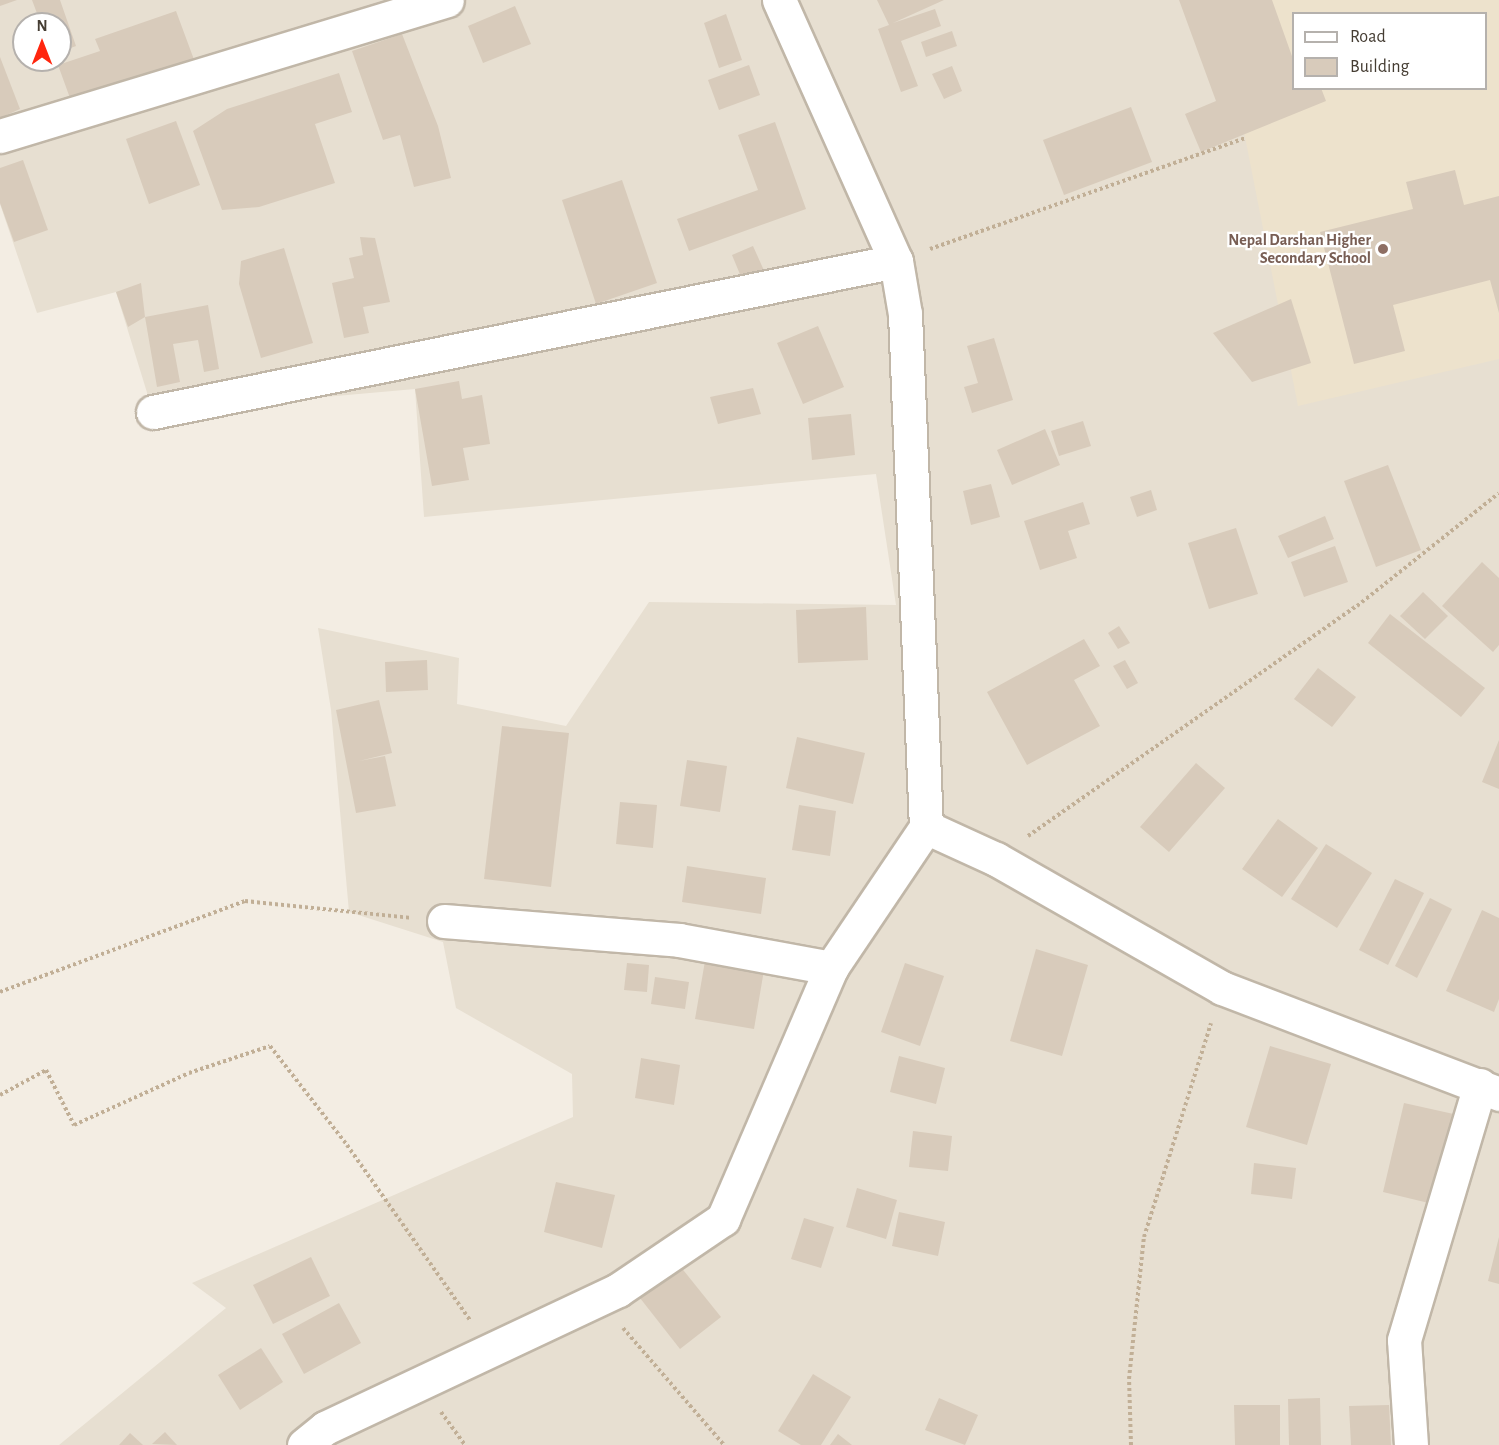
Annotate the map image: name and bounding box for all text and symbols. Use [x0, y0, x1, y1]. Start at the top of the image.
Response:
north arrow [12, 12, 72, 72]
legend [1292, 12, 1487, 90]
text: N [36, 18, 48, 34]
text: Road [1350, 28, 1386, 46]
text: Building [1350, 58, 1409, 76]
place label: Nepal Darshan Higher Secondary School [1228, 230, 1371, 268]
marker: Nepal Darshan Higher Secondary School [1376, 242, 1390, 256]

